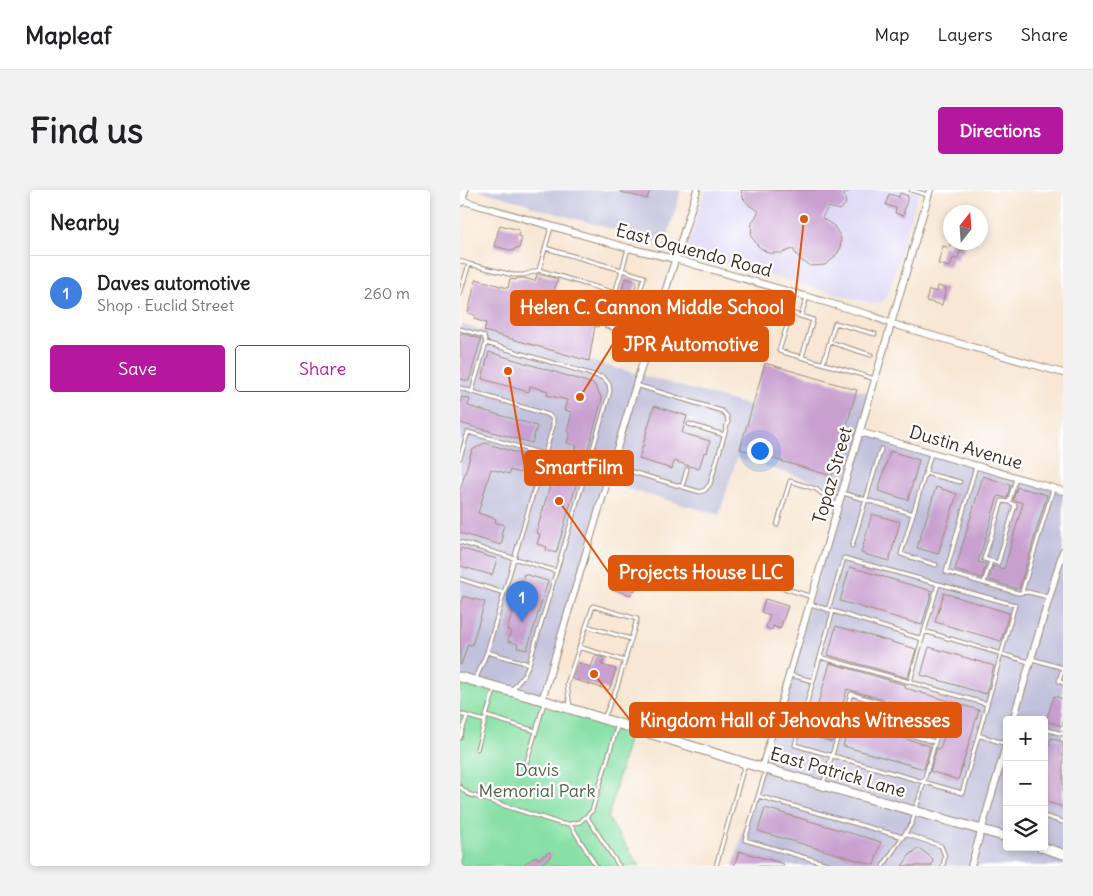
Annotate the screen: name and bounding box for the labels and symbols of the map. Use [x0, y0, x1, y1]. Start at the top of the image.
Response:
north arrow [943, 205, 988, 250]
street label: East Oquendo Road [613, 218, 775, 282]
callout: Helen C. Cannon Middle School [511, 291, 794, 325]
text: Helen C. Cannon Middle School [520, 295, 784, 319]
callout: JPR Automotive [613, 327, 768, 361]
text: JPR Automotive [623, 332, 759, 356]
street label: Dustin Avenue [907, 420, 1025, 474]
street label: Topaz Street [807, 424, 857, 526]
your location [747, 438, 773, 464]
callout: SmartFilm [525, 451, 633, 485]
text: SmartFilm [535, 455, 623, 479]
callout: Projects House LLC [609, 556, 793, 590]
text: Projects House LLC [619, 560, 784, 584]
pin: 1 [506, 581, 538, 622]
callout: Kingdom Hall of Jehovahs Witnesses [630, 703, 961, 737]
text: Kingdom Hall of Jehovahs Witnesses [640, 708, 951, 732]
street label: East Patrick Lane [768, 742, 908, 802]
park label: Davis Memorial Park [478, 758, 596, 802]

